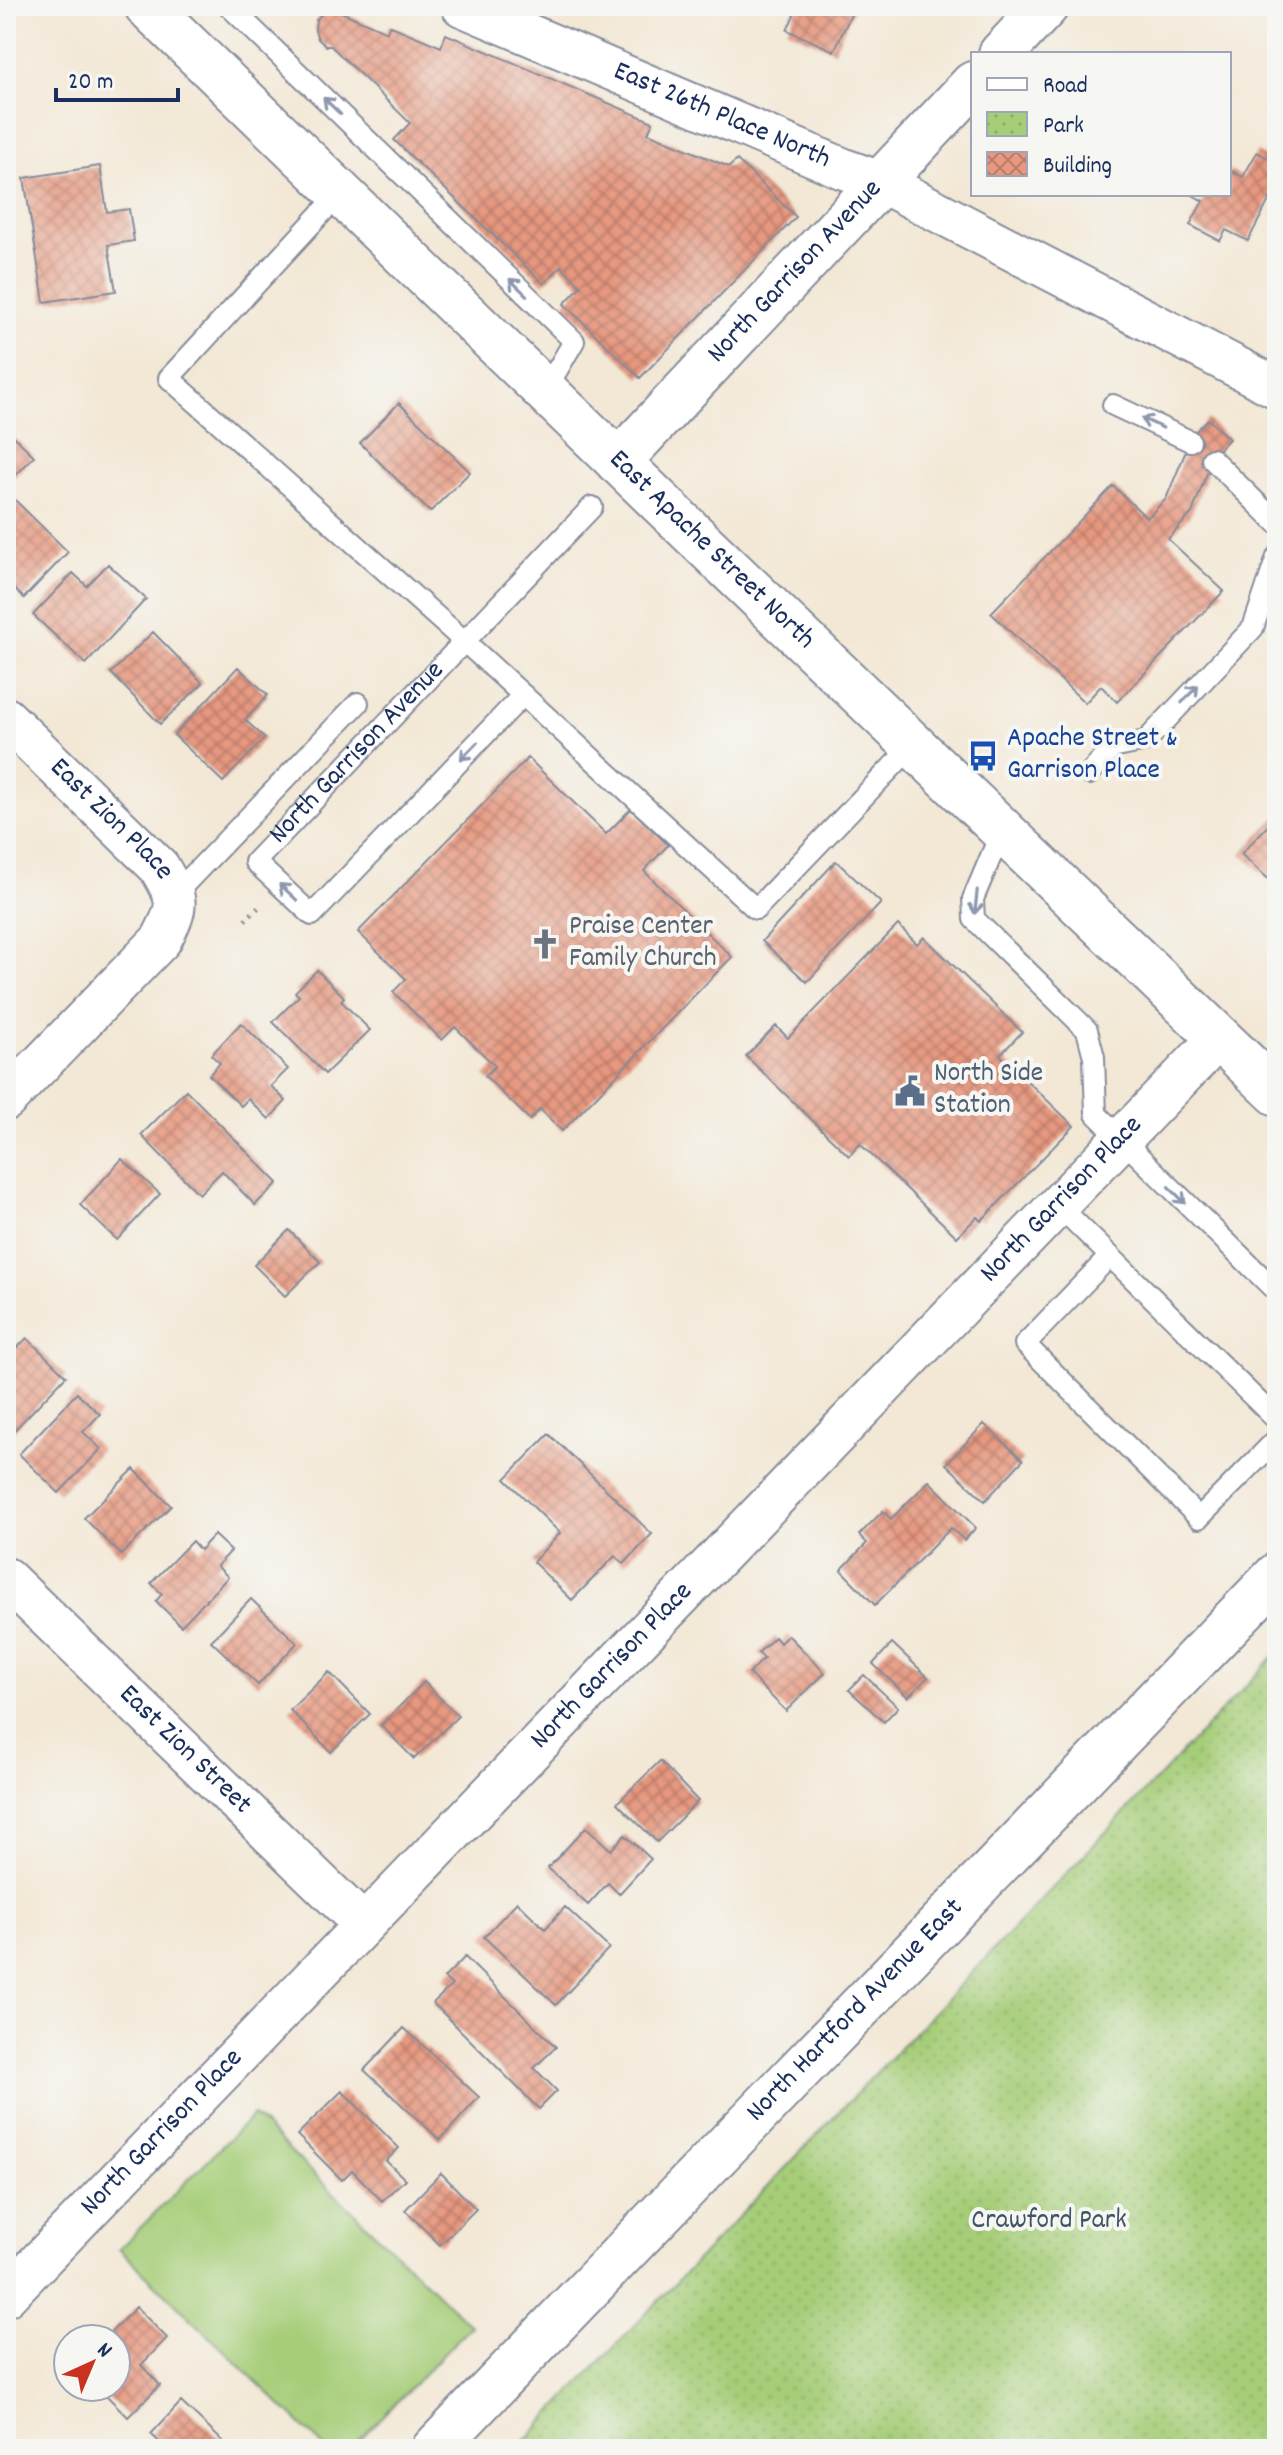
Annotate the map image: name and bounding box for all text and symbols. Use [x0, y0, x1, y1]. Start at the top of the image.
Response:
scale bar [56, 52, 178, 102]
legend [971, 52, 1231, 196]
street label: East 26th Place North [607, 53, 836, 181]
text: 20 m [68, 66, 114, 100]
text: Road [1043, 70, 1088, 104]
one-way arrow [323, 97, 342, 116]
text: Park [1043, 110, 1084, 144]
text: Building [1043, 150, 1112, 184]
street label: North Garrison Avenue [699, 171, 893, 374]
one-way arrow [509, 278, 528, 297]
one-way arrow [1140, 415, 1164, 430]
street label: East Apache Street North [599, 442, 823, 660]
street label: North Garrison Avenue [261, 653, 455, 854]
one-way arrow [1181, 684, 1200, 704]
place label: Apache Street & Garrison Place [1007, 720, 1178, 792]
bus stop icon: Apache Street & Garrison Place [966, 739, 1000, 773]
one-way arrow [461, 741, 479, 761]
street label: East Zion Place [39, 750, 183, 888]
one-way arrow [279, 883, 298, 902]
one-way arrow [968, 889, 983, 915]
place label: Praise Center Family Church [569, 908, 717, 980]
church icon: Praise Center Family Church [528, 927, 562, 961]
place label: North Side Station [934, 1055, 1043, 1127]
public building icon: North Side Station [893, 1074, 927, 1108]
street label: North Garrison Place [972, 1108, 1153, 1293]
one-way arrow [1167, 1186, 1187, 1205]
street label: North Garrison Place [522, 1574, 703, 1760]
street label: East Zion Street [108, 1676, 260, 1825]
street label: North Hartford Avenue East [738, 1890, 974, 2132]
street label: North Garrison Place [72, 2041, 253, 2226]
park label: Crawford Park [971, 2202, 1127, 2242]
north arrow [52, 2323, 132, 2403]
text: N [89, 2336, 118, 2366]

